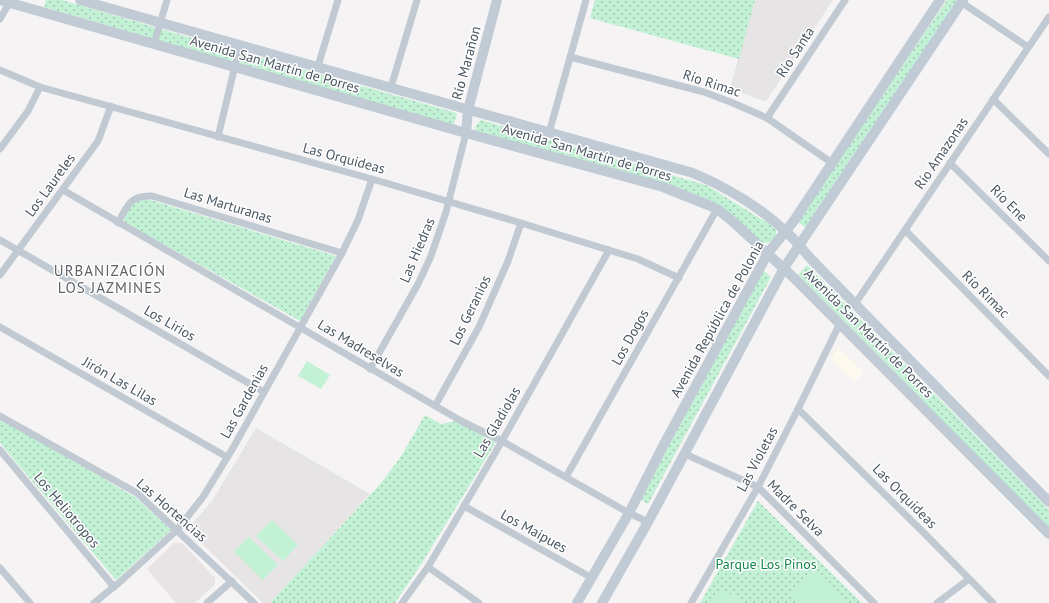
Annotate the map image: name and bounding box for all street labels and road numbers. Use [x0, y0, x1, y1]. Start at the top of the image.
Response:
street label: Río Santa [772, 23, 818, 81]
street label: Río Marañon [448, 24, 484, 102]
street label: Avenida San Martín de Porres [188, 31, 362, 97]
street label: Río Rimac [681, 65, 743, 101]
street label: Río Amazonas [910, 113, 972, 193]
street label: Avenida San Martín de Porres [500, 119, 674, 185]
street label: Las Orquideas [301, 138, 387, 178]
street label: Los Laureles [21, 150, 79, 220]
street label: Río Ene [987, 181, 1031, 225]
street label: Las Marturanas [182, 183, 274, 227]
street label: Las Hiedras [395, 215, 439, 285]
street label: Avenida República de Polonia [666, 237, 768, 401]
street label: Avenida San Martín de Porres [801, 265, 938, 402]
street label: Río Rimac [958, 266, 1014, 322]
street label: Los Geranios [445, 272, 495, 348]
street label: Los Lirios [141, 301, 199, 345]
street label: Los Dogos [607, 306, 653, 368]
street label: Las Madreselvas [315, 315, 408, 381]
street label: Jirón Las Lilas [79, 352, 161, 410]
street label: Las Gardenias [216, 360, 272, 442]
street label: Las Gladiolas [469, 383, 525, 461]
street label: Las Violetas [732, 423, 782, 495]
street label: Las Orquideas [869, 460, 941, 532]
street label: Los Heliotropos [30, 468, 104, 552]
street label: Las Hortencias [133, 474, 211, 546]
street label: Madre Selva [764, 476, 828, 540]
street label: Los Maipues [498, 505, 571, 557]

